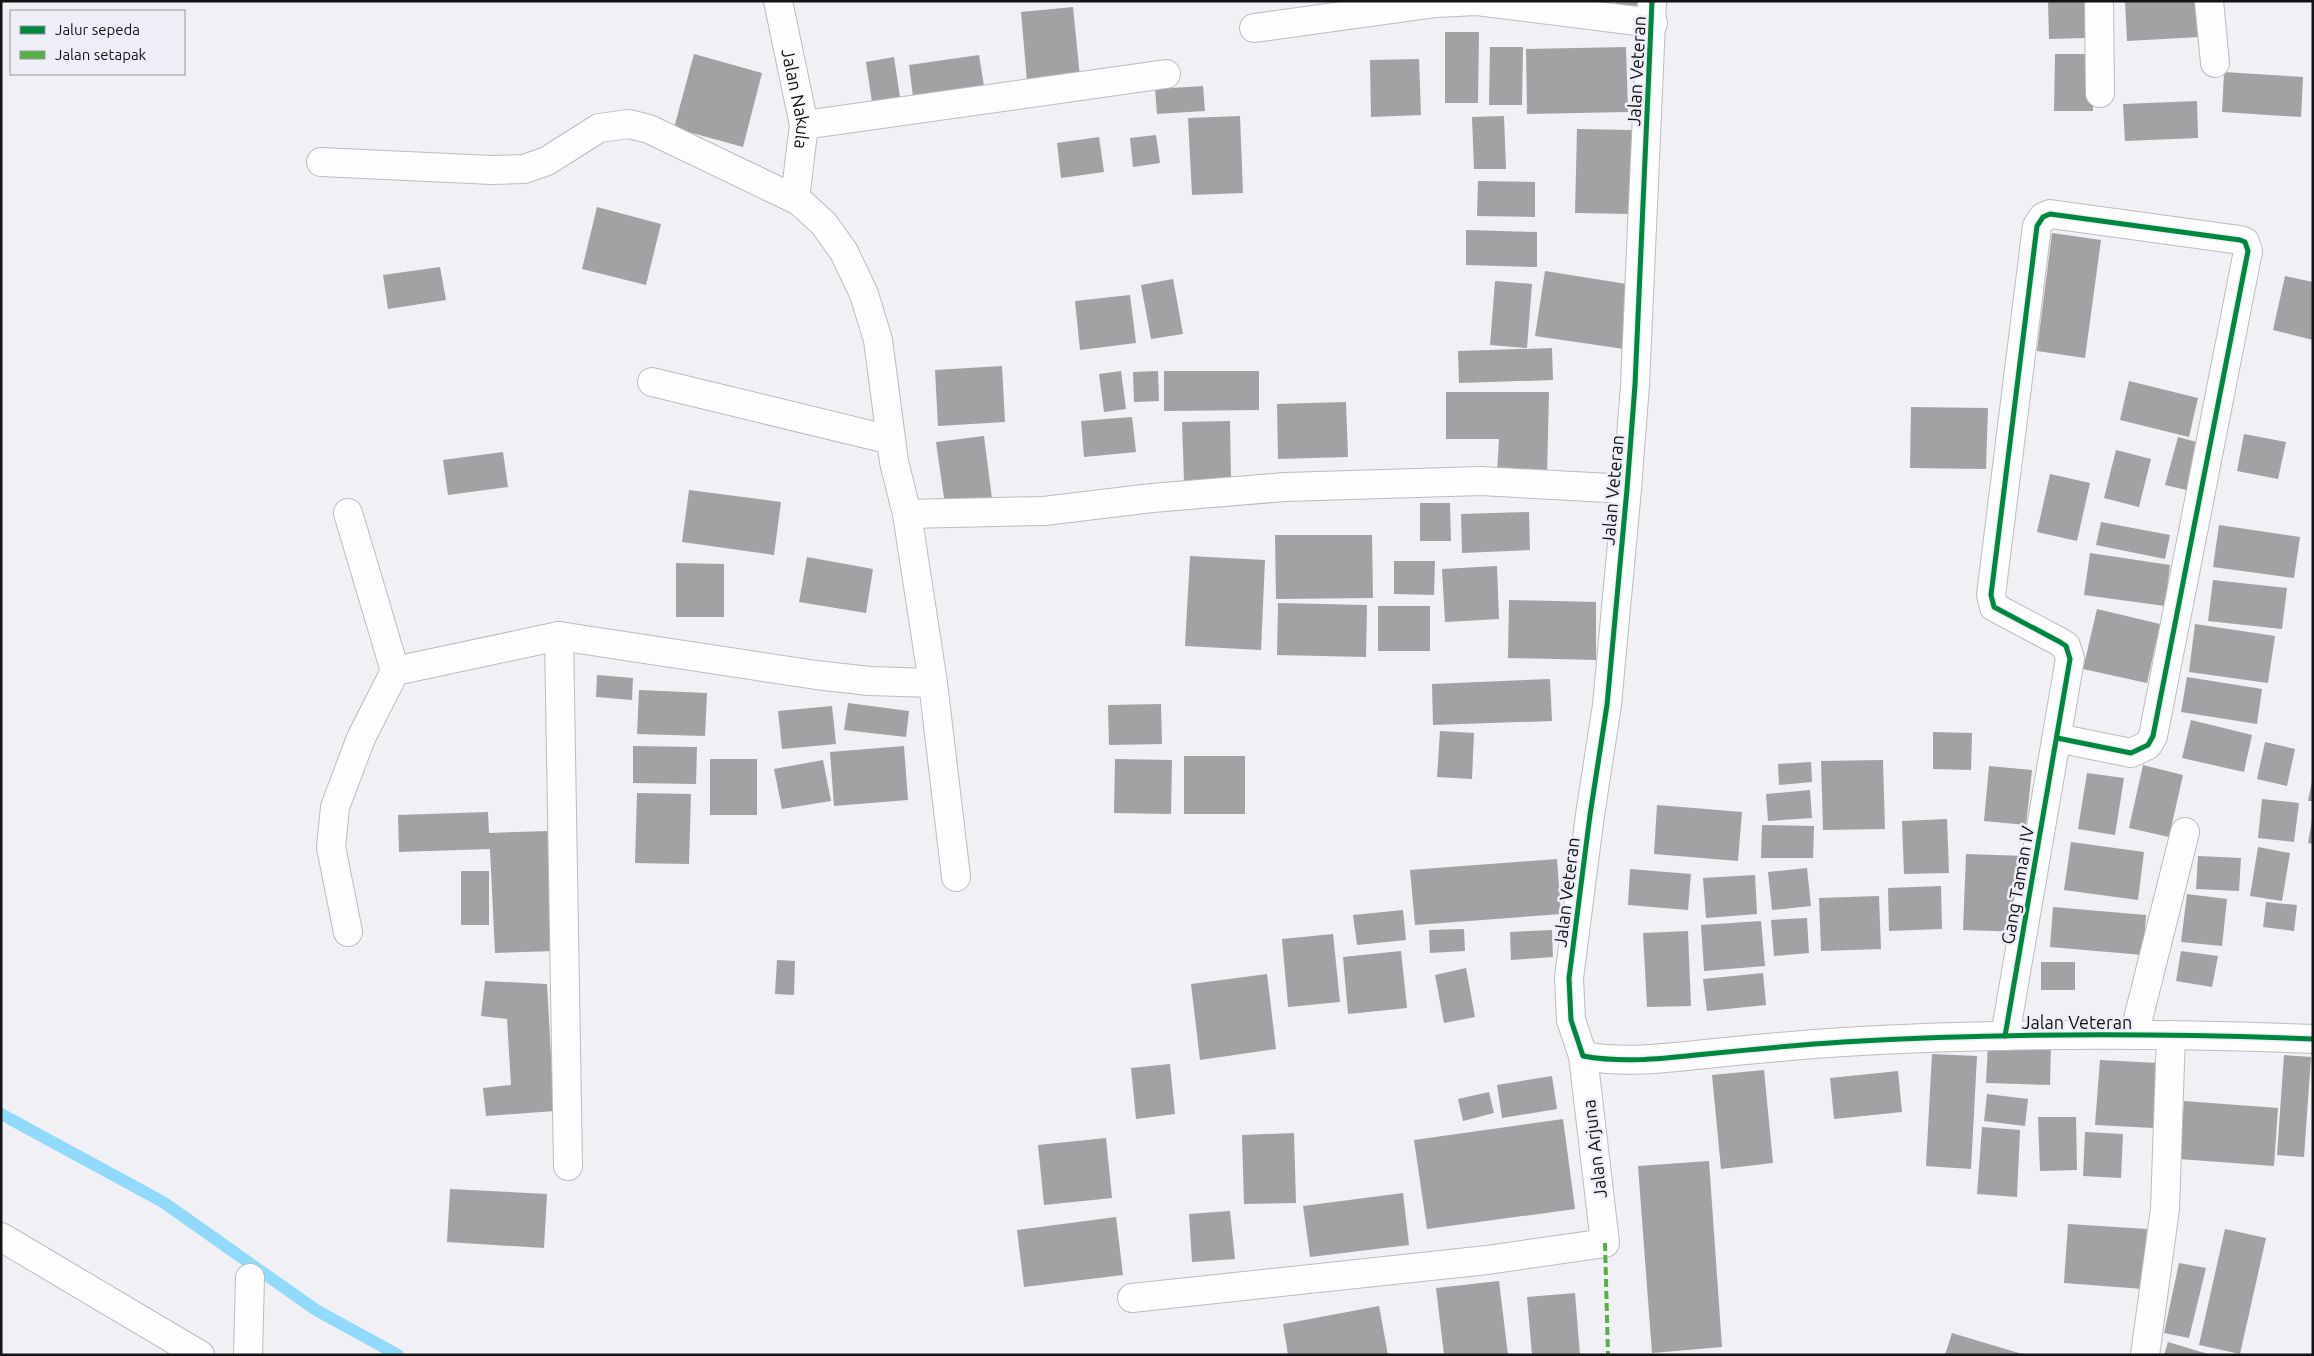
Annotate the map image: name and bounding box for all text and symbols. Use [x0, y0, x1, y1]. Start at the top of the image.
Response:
legend [10, 10, 185, 75]
street label: Jalan Veteran [1623, 15, 1649, 127]
text: Jalur sepeda [55, 21, 140, 38]
text: Jalan setapak [55, 46, 147, 63]
street label: Jalan Nakula [778, 47, 814, 150]
street label: Jalan Veteran [1597, 434, 1627, 546]
street label: Gang Taman IV [1997, 824, 2037, 946]
street label: Jalan Veteran [1549, 836, 1583, 948]
street label: Jalan Veteran [2022, 1012, 2132, 1032]
street label: Jalan Arjuna [1578, 1099, 1610, 1199]

